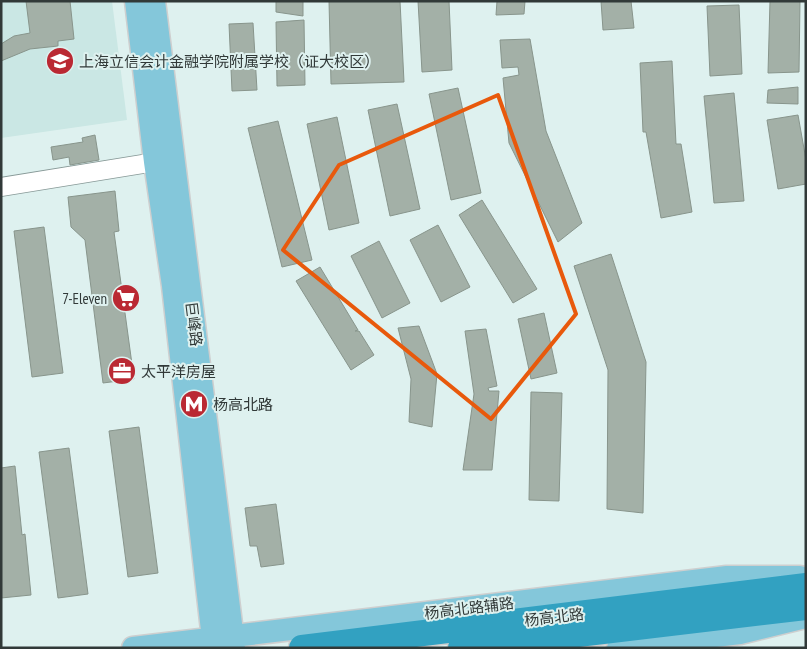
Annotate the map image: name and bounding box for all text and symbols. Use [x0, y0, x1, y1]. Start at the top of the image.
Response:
school or university icon: 上海立信会计金融学院附属学校（证大校区） [45, 46, 75, 76]
place label: 上海立信会计金融学院附属学校（证大校区） [79, 52, 379, 71]
supermarket icon: 7-Eleven [111, 283, 141, 313]
place label: 7-Eleven [62, 289, 107, 308]
street label: 巨峰路 [182, 301, 206, 347]
office icon: 太平洋房屋 [107, 356, 137, 386]
place label: 太平洋房屋 [141, 362, 216, 381]
metro station icon: 杨高北路 [179, 389, 209, 419]
place label: 杨高北路 [213, 395, 273, 414]
street label: 杨高北路辅路 [423, 593, 515, 623]
street label: 杨高北路 [523, 604, 585, 630]

